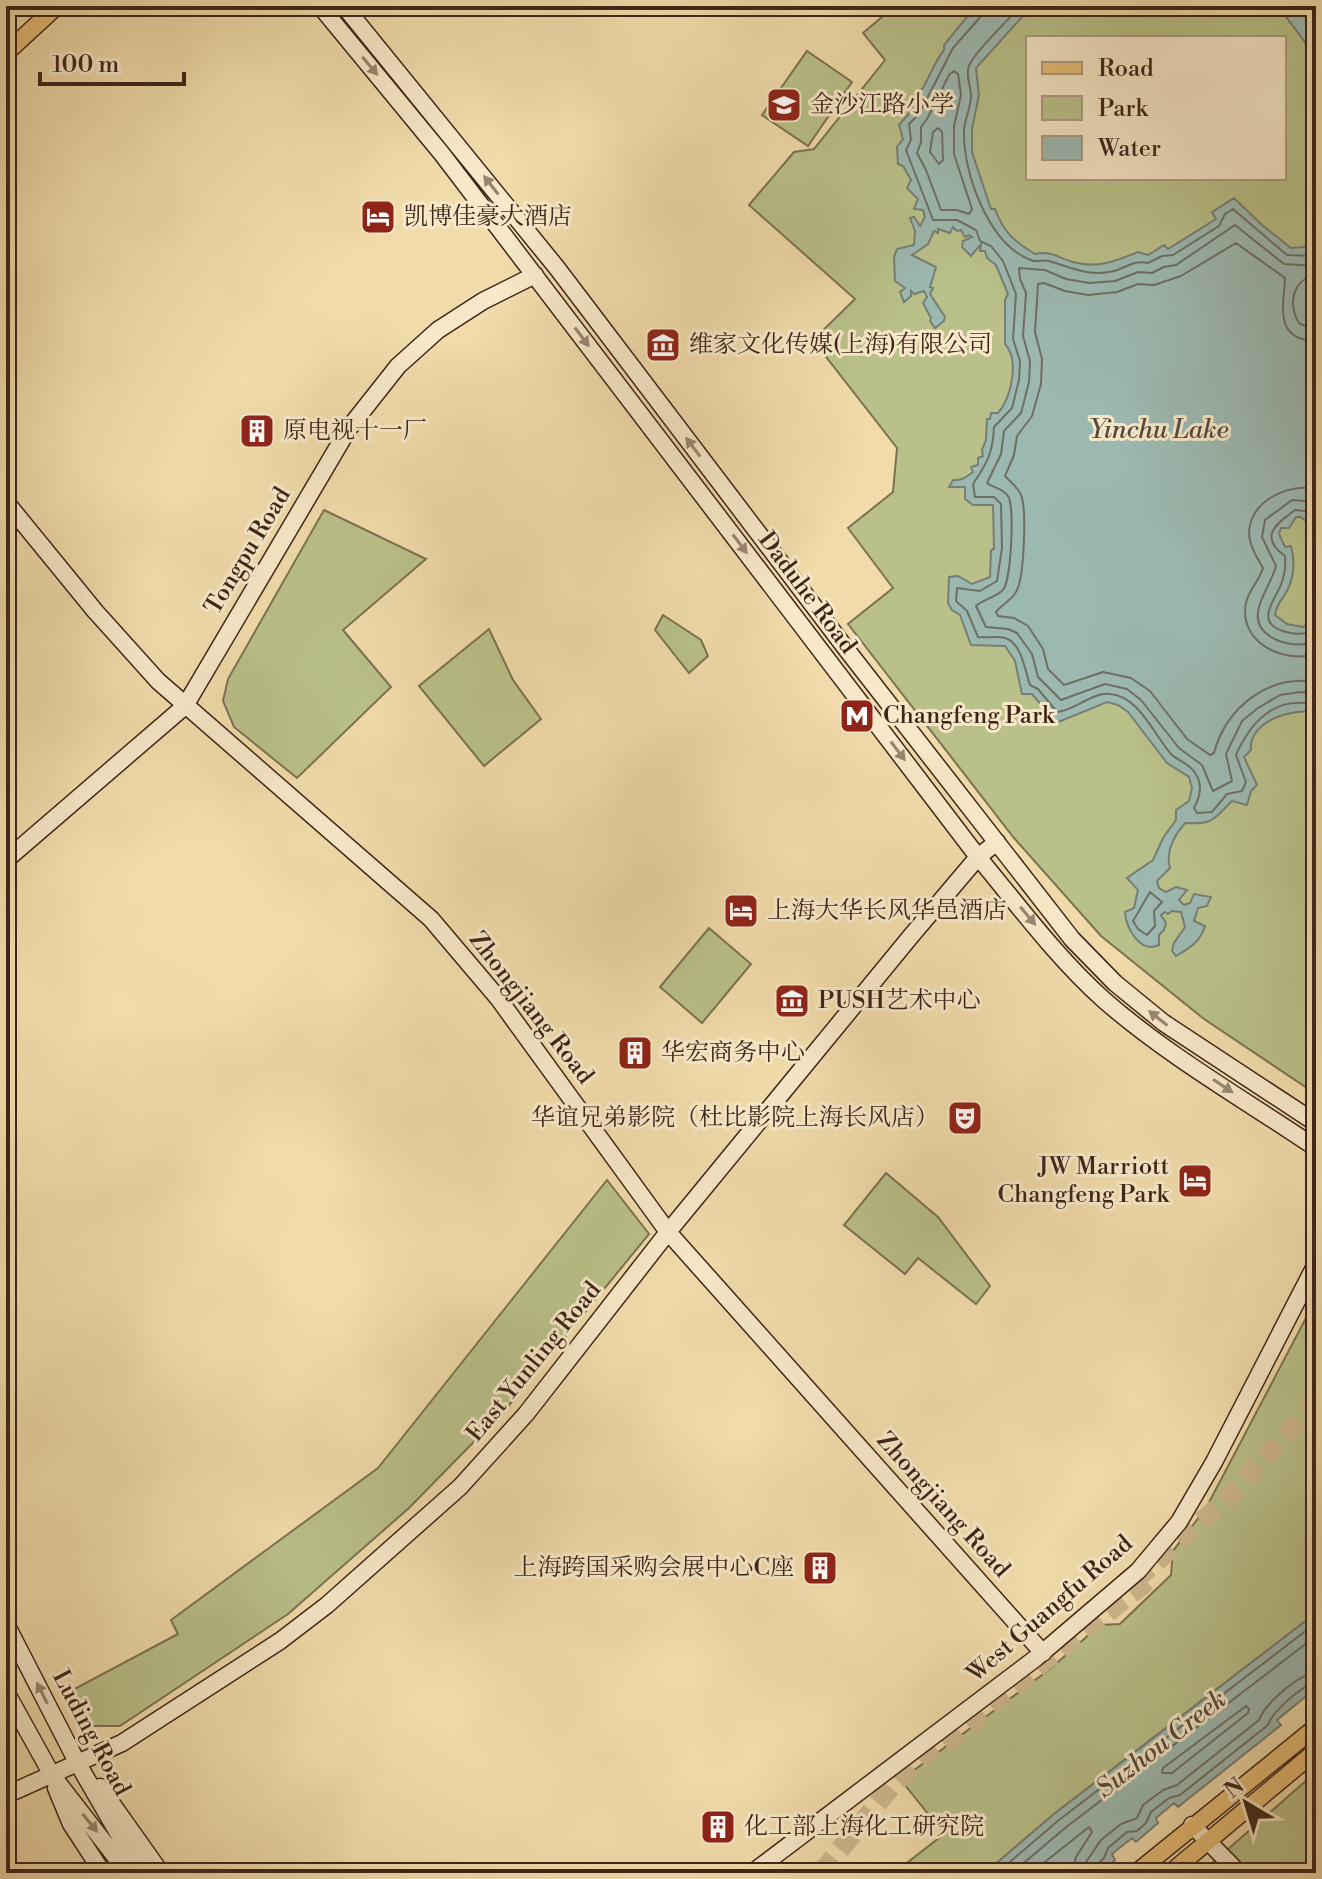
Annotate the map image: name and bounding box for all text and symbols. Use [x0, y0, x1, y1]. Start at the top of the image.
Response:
scale bar [40, 36, 184, 86]
legend [1026, 36, 1286, 180]
text: 100 m [52, 50, 119, 80]
text: Road [1098, 54, 1154, 84]
one-way arrow [361, 55, 378, 75]
school or university icon: 金沙江路小学 [765, 86, 803, 124]
place label: 金沙江路小学 [810, 90, 954, 120]
text: Park [1098, 94, 1149, 124]
text: Water [1097, 134, 1161, 164]
one-way arrow [483, 175, 500, 195]
hotel icon: 凯博佳豪大酒店 [359, 198, 397, 236]
place label: 凯博佳豪大酒店 [404, 202, 572, 232]
museum icon: 维家文化传媒(上海)有限公司 [644, 326, 682, 364]
one-way arrow [574, 327, 590, 348]
place label: 维家文化传媒(上海)有限公司 [689, 330, 992, 360]
building icon: 原电视十一厂 [238, 412, 276, 450]
water label: Yinchu Lake [1089, 414, 1229, 446]
place label: 原电视十一厂 [283, 416, 427, 446]
one-way arrow [685, 437, 701, 457]
street label: Tongpu Road [198, 482, 298, 620]
street label: Daduhe Road [751, 526, 863, 660]
one-way arrow [731, 534, 747, 554]
metro station icon: Changfeng Park [838, 697, 876, 735]
place label: Changfeng Park [883, 701, 1056, 731]
one-way arrow [889, 741, 905, 761]
hotel icon: 上海大华长风华邑酒店 [722, 892, 760, 930]
place label: 上海大华长风华邑酒店 [767, 896, 1007, 926]
one-way arrow [1019, 906, 1036, 926]
street label: Zhongjiang Road [462, 926, 600, 1091]
museum icon: PUSH艺术中心 [773, 982, 811, 1020]
place label: PUSH艺术中心 [818, 986, 981, 1016]
one-way arrow [1148, 1010, 1168, 1026]
building icon: 华宏商务中心 [616, 1034, 654, 1072]
place label: 华宏商务中心 [661, 1038, 805, 1068]
one-way arrow [1212, 1078, 1234, 1092]
theatre icon: 华谊兄弟影院（杜比影院上海长风店） [946, 1099, 984, 1137]
place label: 华谊兄弟影院（杜比影院上海长风店） [531, 1103, 939, 1133]
place label: JW Marriott Changfeng Park [997, 1152, 1170, 1210]
hotel icon: JW Marriott Changfeng Park [1176, 1162, 1214, 1200]
street label: East Yunling Road [460, 1276, 608, 1448]
street label: Zhongjiang Road [870, 1426, 1016, 1584]
street label: West Guangfu Road [960, 1529, 1139, 1690]
building icon: 上海跨国采购会展中心C座 [801, 1549, 839, 1587]
place label: 上海跨国采购会展中心C座 [514, 1553, 794, 1583]
street label: Luding Road [45, 1665, 137, 1801]
one-way arrow [35, 1681, 48, 1704]
water label: Suzhou Creek [1089, 1683, 1233, 1805]
north arrow [1206, 1763, 1286, 1843]
text: N [1219, 1772, 1250, 1804]
building icon: 化工部上海化工研究院 [699, 1808, 737, 1846]
place label: 化工部上海化工研究院 [744, 1812, 984, 1842]
one-way arrow [81, 1813, 97, 1833]

